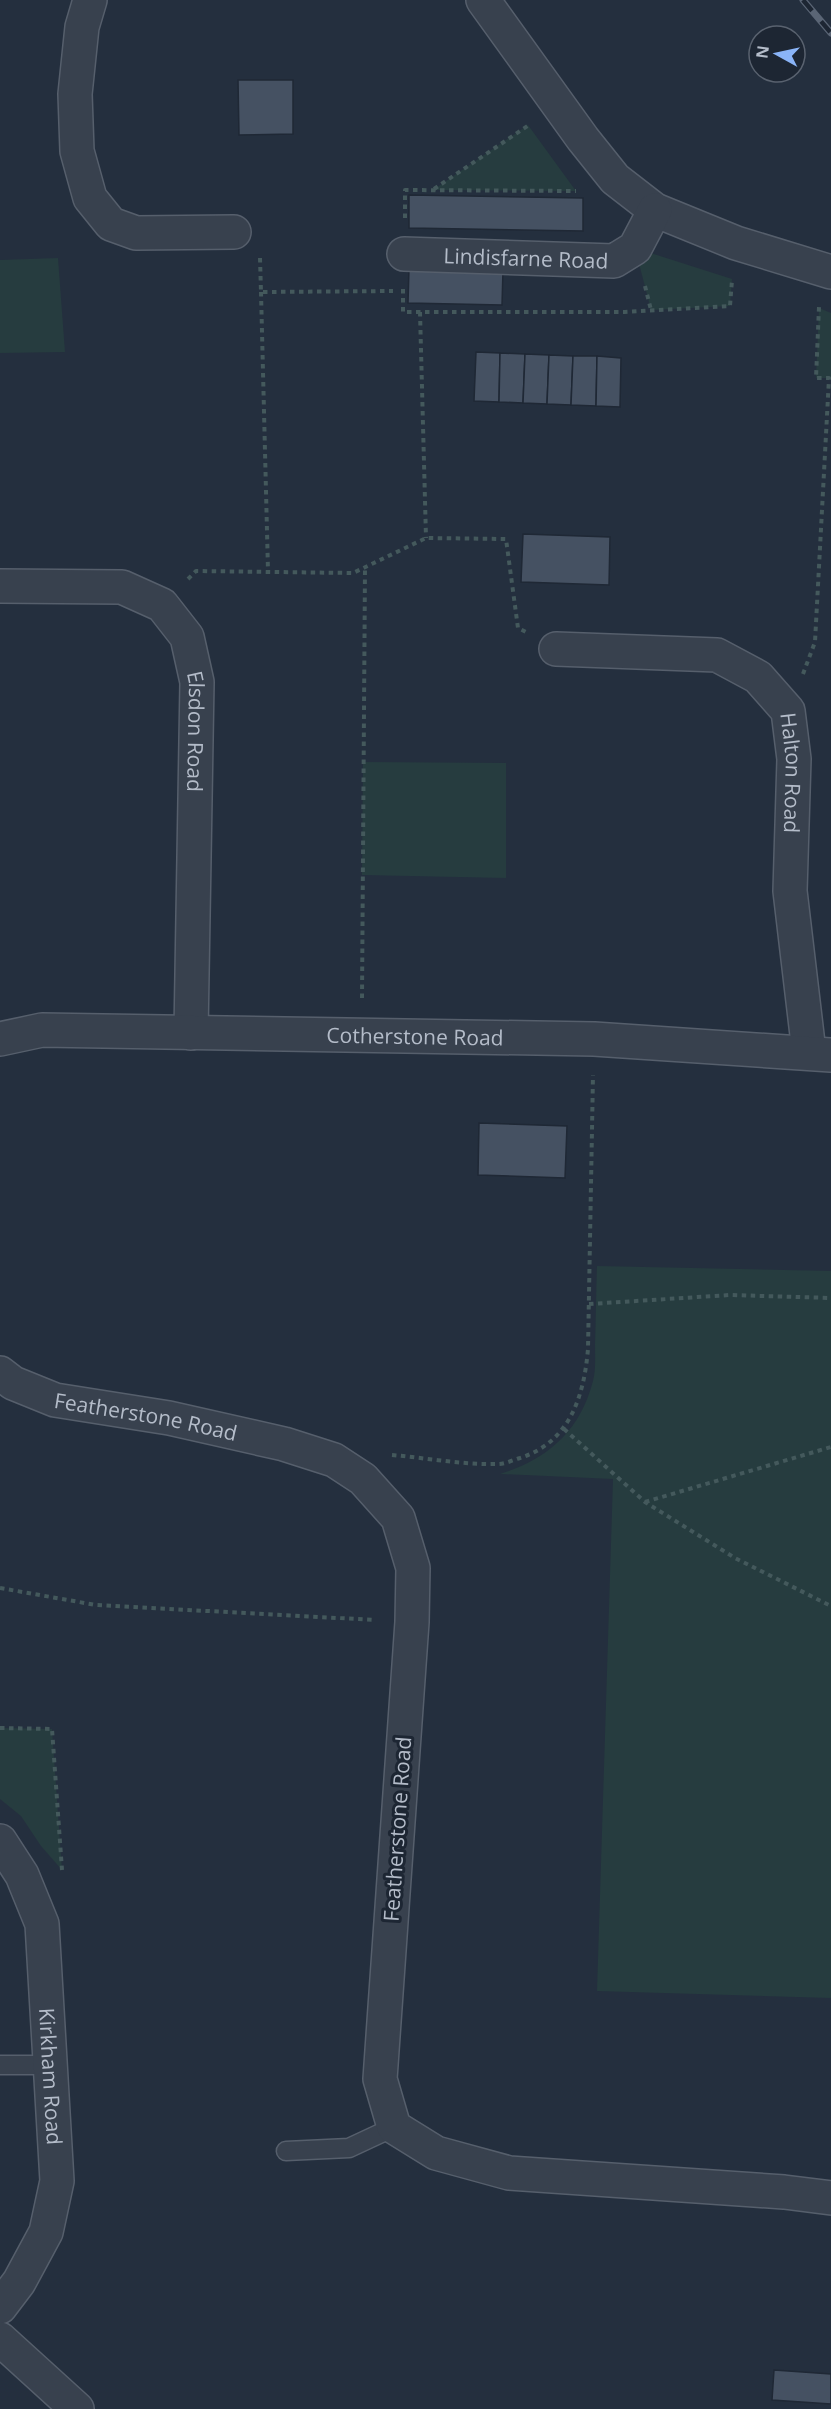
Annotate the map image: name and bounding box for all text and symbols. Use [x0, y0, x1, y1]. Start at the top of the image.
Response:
north arrow [747, 24, 807, 84]
text: N [750, 44, 774, 60]
street label: Lindisfarne Road [443, 241, 609, 275]
street label: Elsdon Road [181, 668, 211, 792]
street label: Halton Road [774, 711, 809, 834]
street label: Cotherstone Road [326, 1021, 504, 1052]
street label: Featherstone Road [52, 1386, 240, 1447]
street label: Featherstone Road [377, 1736, 417, 1922]
street label: Kirkham Road [33, 2007, 69, 2146]

